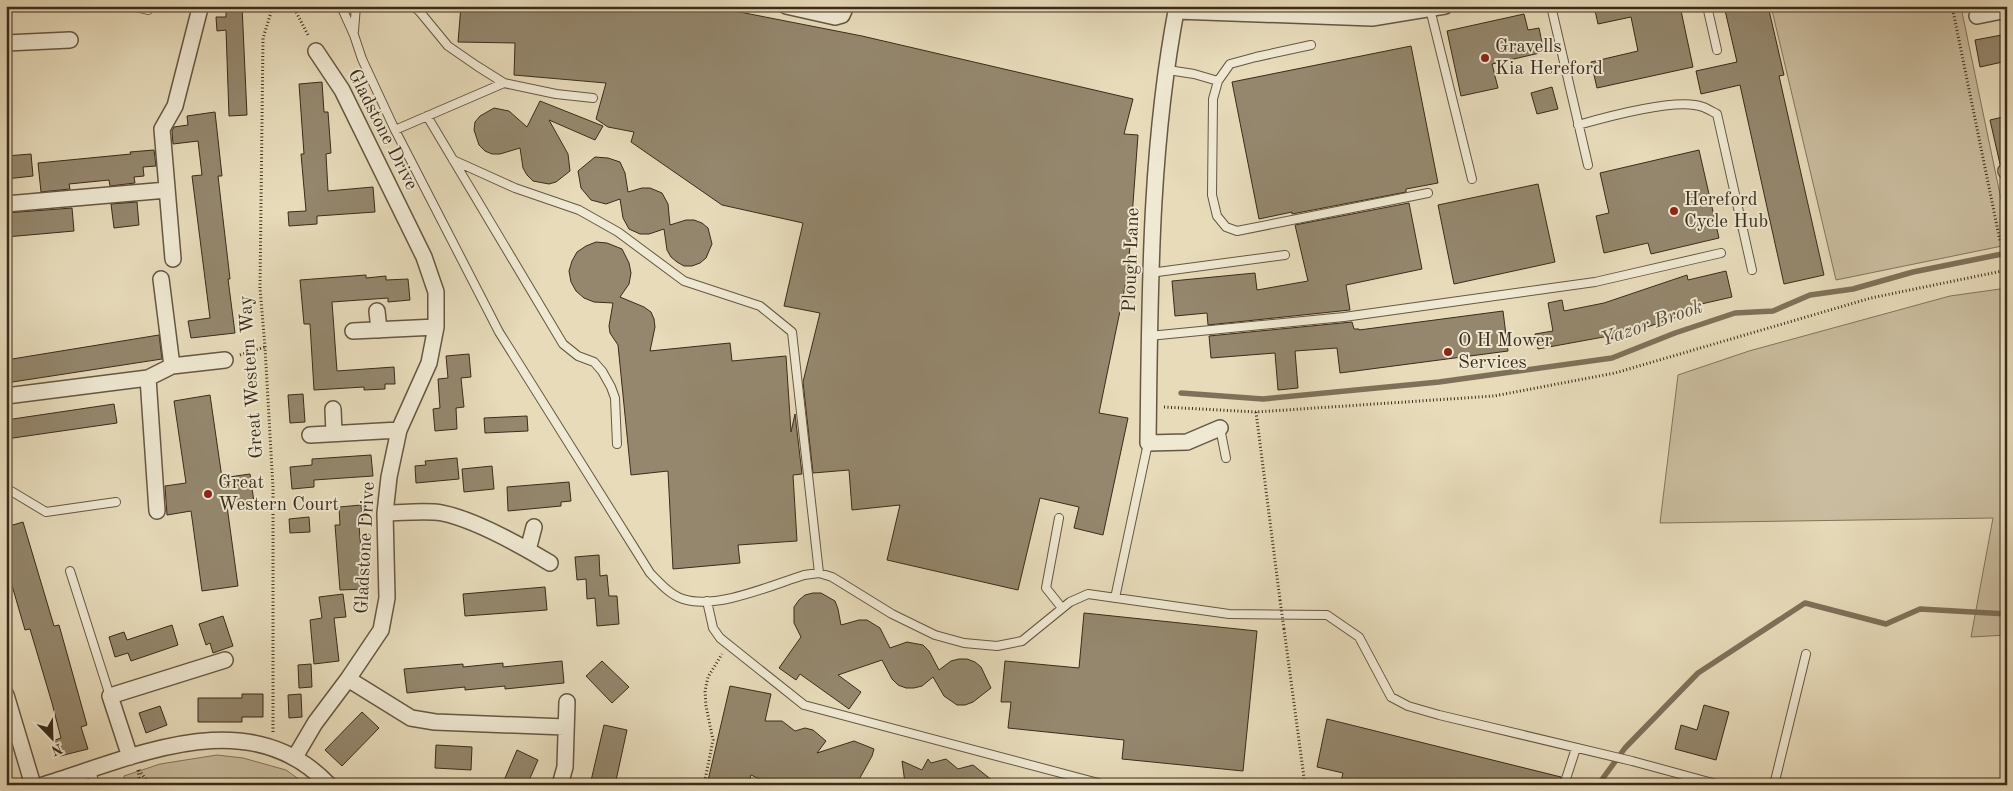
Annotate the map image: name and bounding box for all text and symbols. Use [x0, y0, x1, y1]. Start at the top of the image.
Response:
place label: Gravells Kia Hereford [1495, 38, 1603, 79]
marker: Gravells Kia Hereford [1479, 52, 1491, 64]
street label: Gladstone Drive [343, 67, 421, 193]
place label: Hereford Cycle Hub [1684, 191, 1768, 232]
marker: Hereford Cycle Hub [1668, 205, 1680, 217]
street label: Plough Lane [1121, 207, 1143, 313]
street label: Great Western Way [237, 295, 267, 459]
water label: Yazor Brook [1598, 297, 1706, 351]
place label: O H Mower Services [1458, 332, 1553, 373]
marker: O H Mower Services [1442, 346, 1454, 358]
place label: Great Western Court [218, 474, 339, 515]
street label: Gladstone Drive [353, 481, 379, 615]
marker: Great Western Court [202, 488, 214, 500]
north arrow [28, 714, 78, 764]
text: N [49, 741, 64, 758]

